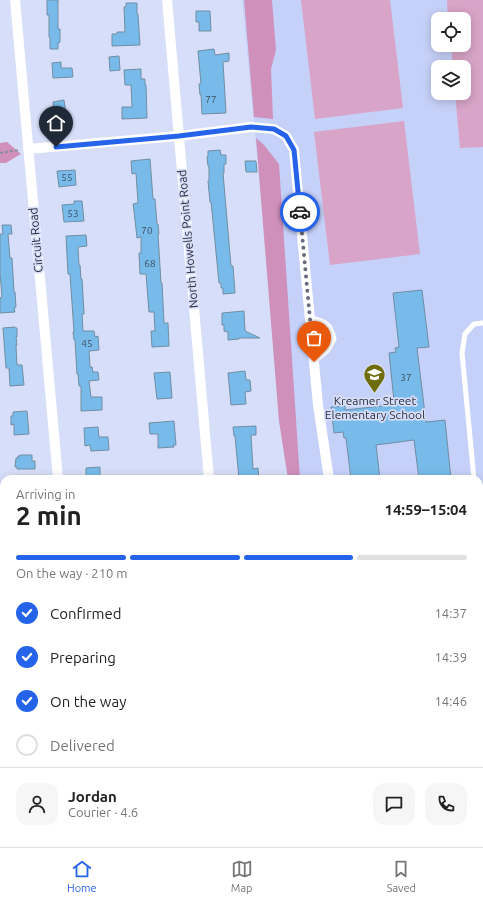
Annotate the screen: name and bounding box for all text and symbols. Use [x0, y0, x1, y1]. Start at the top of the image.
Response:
map controls [431, 12, 471, 100]
button: locate [431, 12, 471, 52]
button: layers [431, 60, 471, 100]
house number: 77 [205, 94, 217, 105]
pin [39, 106, 73, 147]
icon: home [45, 112, 67, 134]
street label: North Howells Point Road [175, 169, 200, 309]
house number: 55 [61, 172, 73, 183]
courier [280, 192, 320, 232]
icon: car [289, 201, 311, 223]
street label: Circuit Road [26, 207, 45, 273]
house number: 53 [67, 208, 79, 219]
house number: 70 [141, 225, 153, 236]
house number: 68 [144, 258, 156, 269]
pin [297, 321, 331, 362]
icon: bag [303, 327, 325, 349]
house number: 45 [81, 338, 93, 349]
school or university icon: Kreamer Street Elementary School [362, 361, 388, 394]
house number: 37 [400, 372, 412, 383]
place label: Kreamer Street Elementary School [325, 394, 425, 421]
text: Arriving in [16, 487, 75, 501]
text: 2 min [16, 501, 82, 530]
text: 14:59–15:04 [384, 501, 467, 518]
text: On the way · 210 m [16, 566, 128, 580]
icon: check [16, 602, 38, 624]
text: Confirmed [50, 605, 122, 622]
text: 14:37 [434, 606, 467, 620]
icon: check [16, 646, 38, 668]
text: Preparing [50, 649, 116, 666]
text: 14:39 [434, 650, 467, 664]
icon: check [16, 690, 38, 712]
text: On the way [50, 693, 126, 710]
text: 14:46 [434, 694, 467, 708]
text: Delivered [50, 737, 115, 754]
button: person [16, 783, 58, 825]
button: chat [373, 783, 415, 825]
button: phone [425, 783, 467, 825]
text: Jordan [68, 788, 117, 805]
text: Courier · 4.6 [68, 805, 138, 819]
tab: Home [67, 858, 97, 894]
tab: Map [231, 858, 253, 894]
tab: Saved [387, 858, 416, 894]

